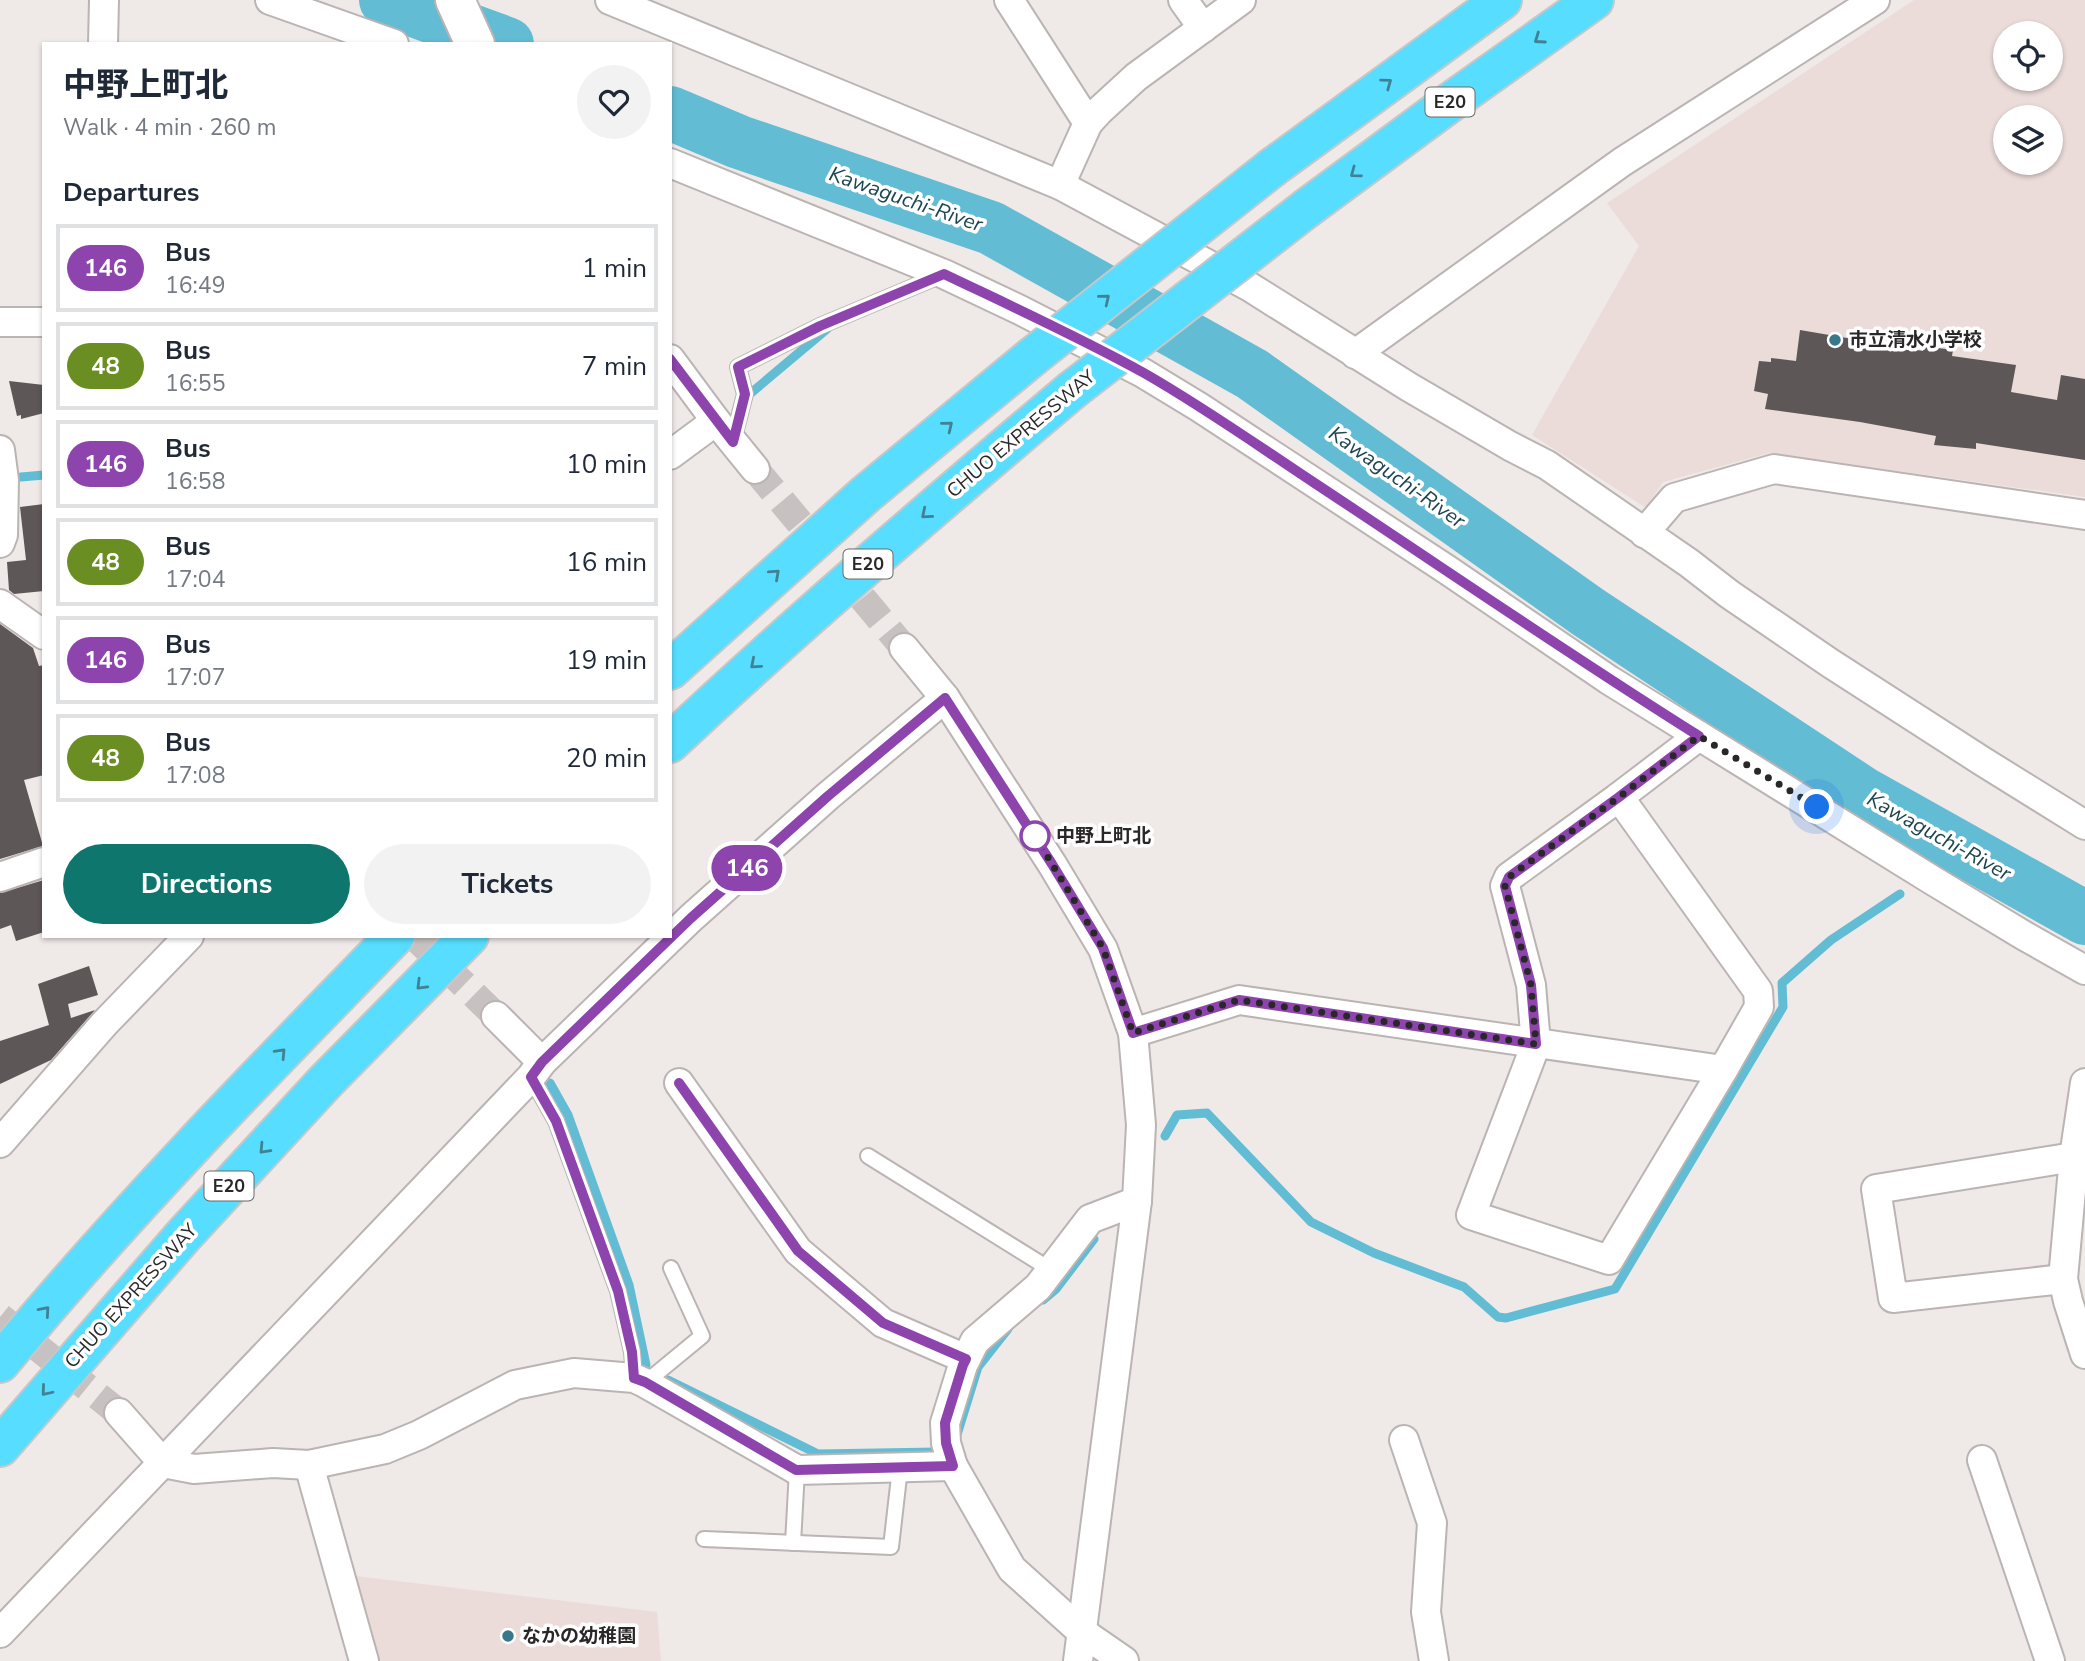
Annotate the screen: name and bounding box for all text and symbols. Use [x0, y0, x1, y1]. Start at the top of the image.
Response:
map controls [1993, 21, 2063, 175]
button: locate [1993, 21, 2063, 91]
one-way arrow [1534, 31, 1547, 44]
text: 中野上町北 [63, 63, 228, 108]
button: heart [577, 65, 651, 139]
one-way arrow [1379, 79, 1392, 91]
road number: E20 [1426, 88, 1474, 116]
button: layers [1993, 105, 2063, 175]
text: Walk · 4 min · 260 m [63, 112, 276, 143]
water label: Kawaguchi-River [826, 160, 987, 239]
one-way arrow [1350, 165, 1362, 177]
text: Departures [63, 175, 199, 210]
text: Bus [165, 235, 211, 270]
text: 1 min [582, 251, 647, 286]
text: 146 [84, 252, 127, 284]
text: 16:49 [165, 270, 225, 301]
one-way arrow [1097, 294, 1109, 307]
place label: 市立清水小学校 [1849, 327, 1982, 353]
marker: 市立清水小学校 [1827, 332, 1843, 348]
text: Bus [165, 333, 211, 368]
text: 7 min [582, 349, 647, 384]
text: 48 [91, 350, 120, 382]
street label: CHUO EXPRESSWAY [941, 364, 1101, 504]
text: 16:55 [165, 368, 225, 399]
water label: Kawaguchi-River [1323, 419, 1471, 535]
one-way arrow [939, 422, 952, 434]
text: Bus [165, 431, 211, 466]
text: 10 min [566, 447, 647, 482]
text: 146 [84, 448, 127, 480]
text: 16:58 [165, 466, 225, 497]
one-way arrow [921, 506, 934, 518]
text: Bus [165, 529, 211, 564]
text: 16 min [566, 545, 647, 580]
text: 48 [91, 546, 120, 578]
road number: E20 [844, 550, 892, 578]
text: 17:04 [165, 564, 225, 595]
one-way arrow [767, 570, 780, 583]
text: Bus [165, 627, 211, 662]
text: 19 min [566, 643, 647, 678]
text: 146 [84, 644, 127, 676]
one-way arrow [750, 656, 763, 668]
text: 17:07 [165, 662, 225, 693]
text: Bus [165, 725, 211, 760]
text: 20 min [566, 741, 647, 776]
text: 48 [91, 742, 120, 774]
text: 17:08 [165, 760, 225, 791]
water label: Kawaguchi-River [1862, 785, 2016, 887]
your location [1799, 789, 1834, 824]
marker: 中野上町北 [1020, 821, 1050, 851]
place label: 中野上町北 [1056, 823, 1151, 849]
button: Directions [63, 844, 350, 924]
button: Tickets [364, 844, 651, 924]
line badge: 146 [707, 845, 787, 891]
text: 146 [725, 852, 769, 884]
one-way arrow [417, 977, 429, 989]
one-way arrow [272, 1048, 285, 1061]
one-way arrow [259, 1141, 272, 1154]
road number: E20 [204, 1171, 254, 1200]
street label: CHUO EXPRESSWAY [59, 1218, 203, 1374]
one-way arrow [37, 1306, 49, 1319]
one-way arrow [42, 1384, 55, 1396]
place label: なかの幼稚園 [522, 1623, 636, 1649]
marker: なかの幼稚園 [500, 1628, 516, 1644]

